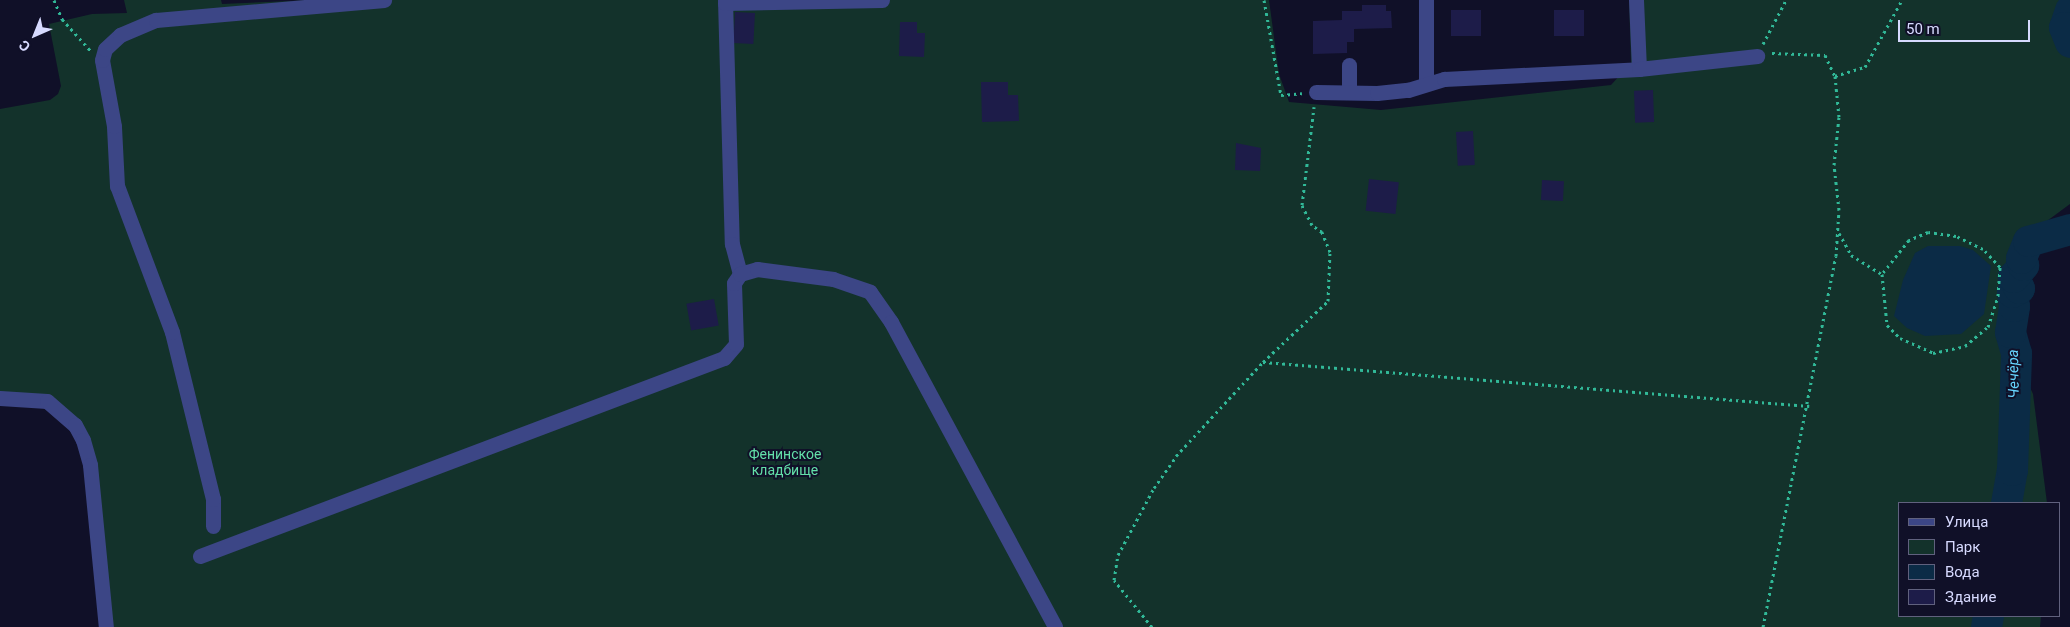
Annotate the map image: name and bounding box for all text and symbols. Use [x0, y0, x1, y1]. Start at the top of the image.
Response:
north arrow [10, 10, 60, 60]
scale bar [1900, 10, 2032, 42]
text: 50 m [1906, 20, 1940, 38]
text: С [16, 37, 33, 55]
water label: Чечёра [2005, 349, 2023, 399]
park label: Фенинское кладбище [749, 446, 821, 478]
legend [1898, 502, 2060, 617]
text: Улица [1945, 513, 1988, 531]
text: Парк [1945, 538, 1980, 556]
text: Вода [1945, 563, 1980, 581]
text: Здание [1945, 588, 1996, 606]

